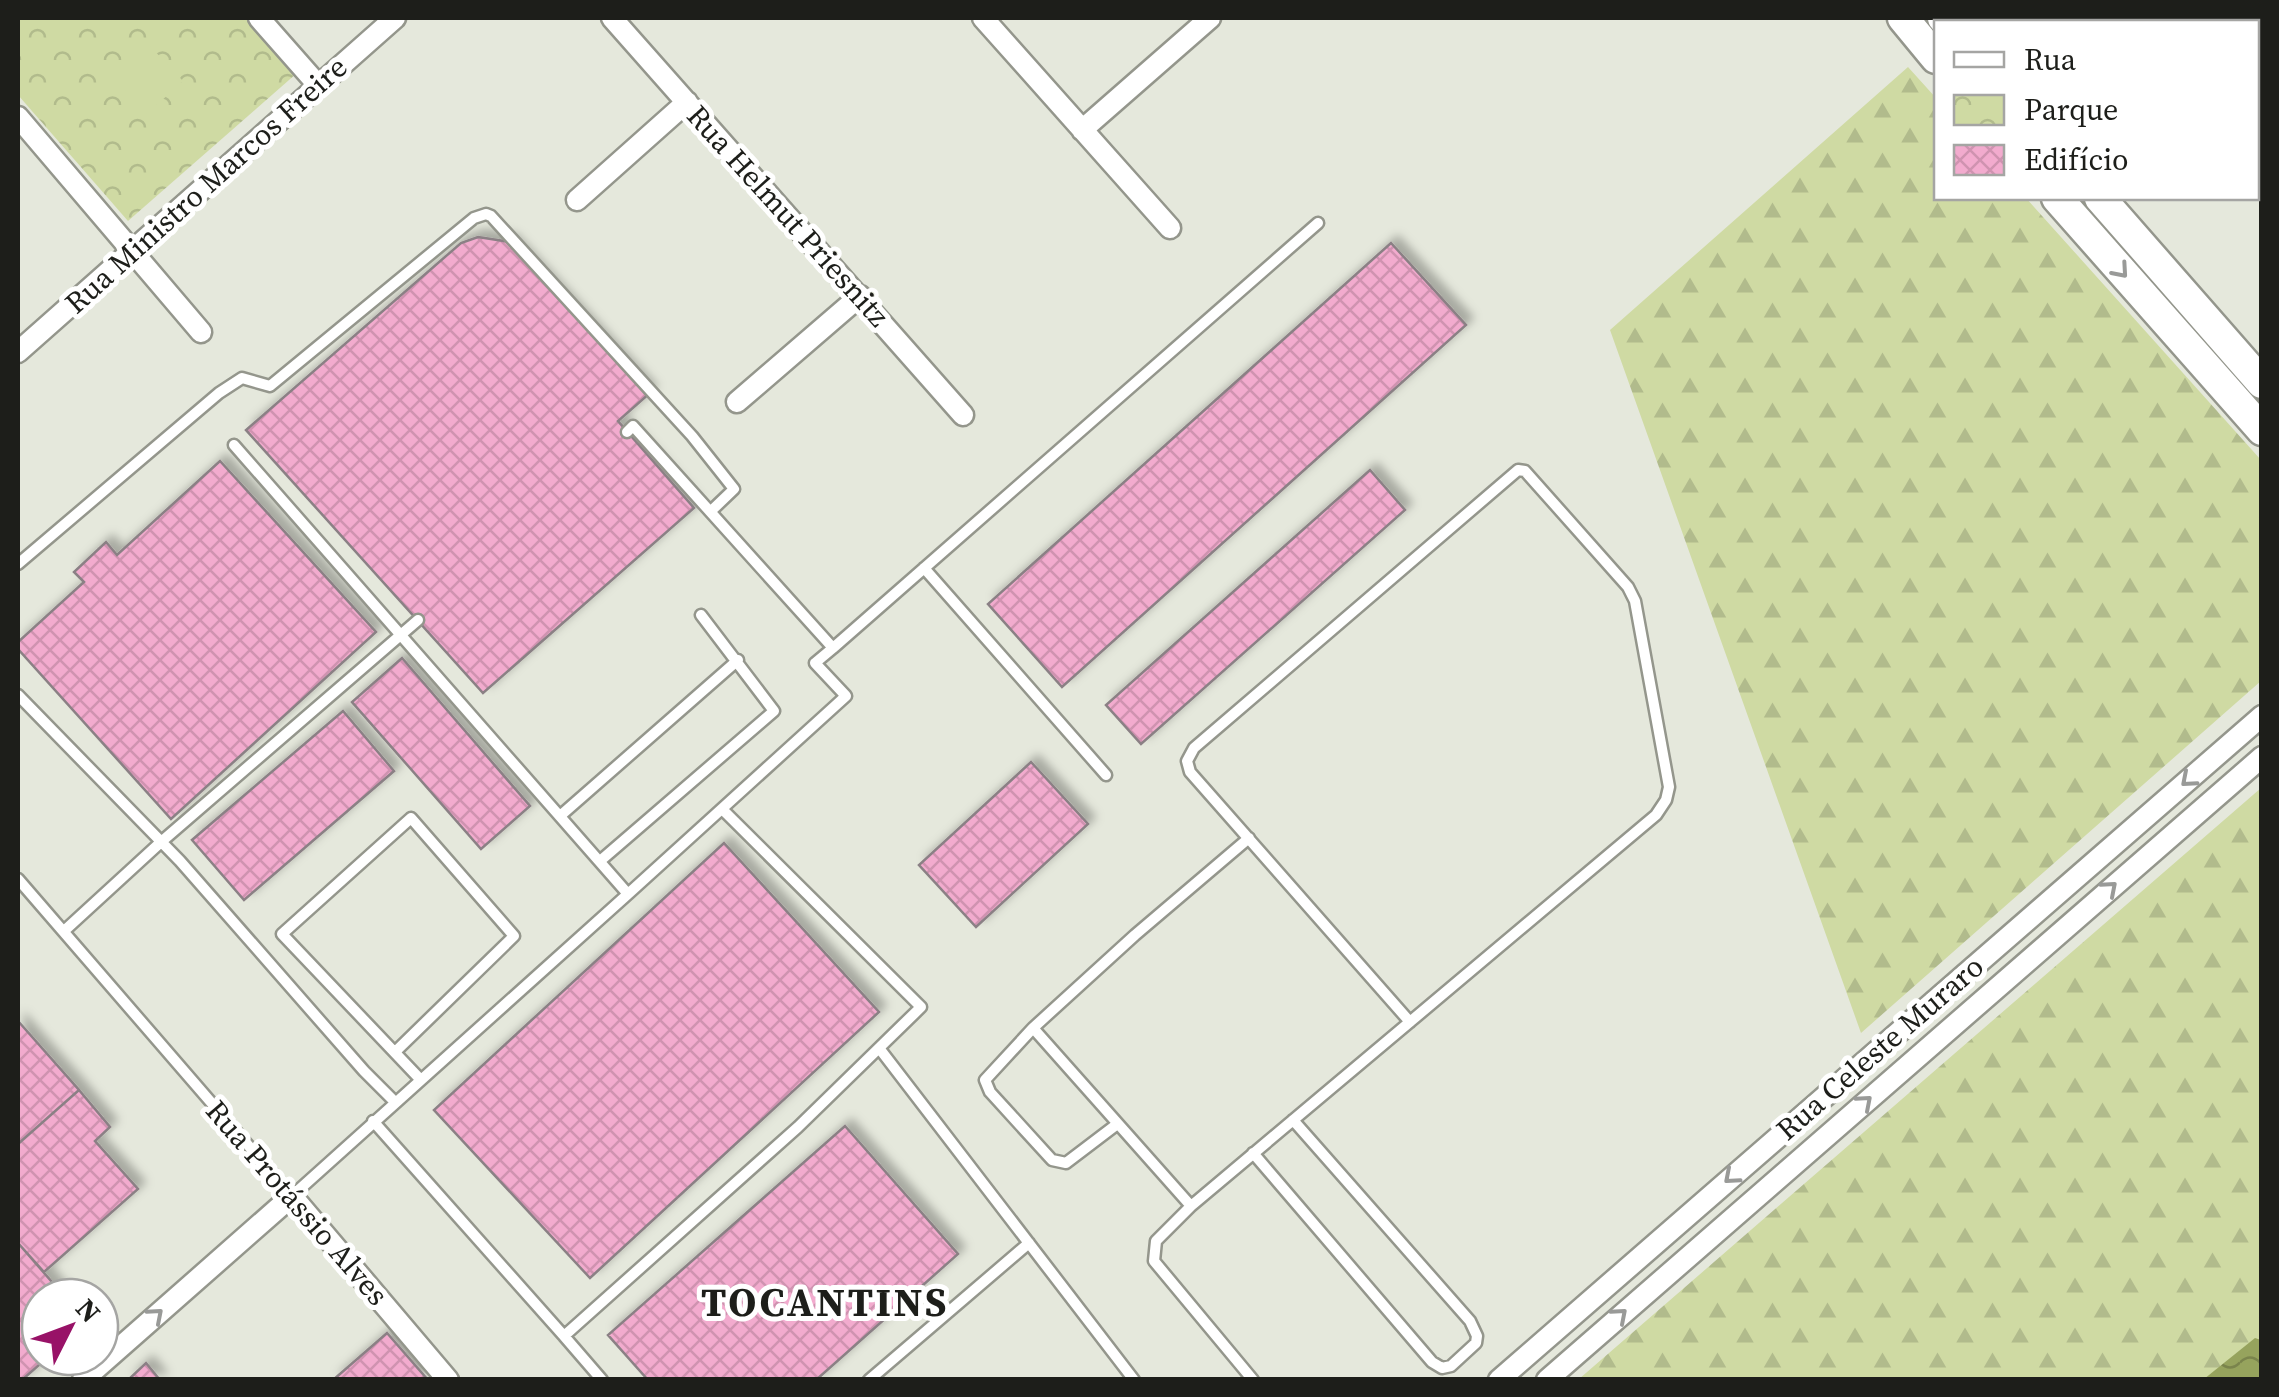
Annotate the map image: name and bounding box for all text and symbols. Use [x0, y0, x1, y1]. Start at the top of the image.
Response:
legend [1934, 20, 2259, 200]
text: Rua [2024, 39, 2077, 80]
street label: Rua Ministro Marcos Freire [56, 47, 356, 323]
text: Parque [2024, 89, 2118, 130]
street label: Rua Helmut Priesnitz [678, 96, 899, 335]
text: Edifício [2024, 139, 2129, 180]
one-way arrow [2110, 259, 2128, 278]
one-way arrow [2181, 769, 2200, 787]
one-way arrow [2098, 882, 2117, 900]
street label: Rua Celeste Muraro [1767, 946, 1992, 1149]
street label: Rua Protássio Alves [197, 1091, 398, 1314]
one-way arrow [1853, 1095, 1872, 1113]
one-way arrow [1725, 1166, 1743, 1184]
district label: TOCANTINS [701, 1275, 949, 1329]
north arrow [20, 1277, 120, 1377]
text: N [68, 1290, 110, 1331]
one-way arrow [144, 1309, 163, 1327]
one-way arrow [1608, 1309, 1627, 1327]

